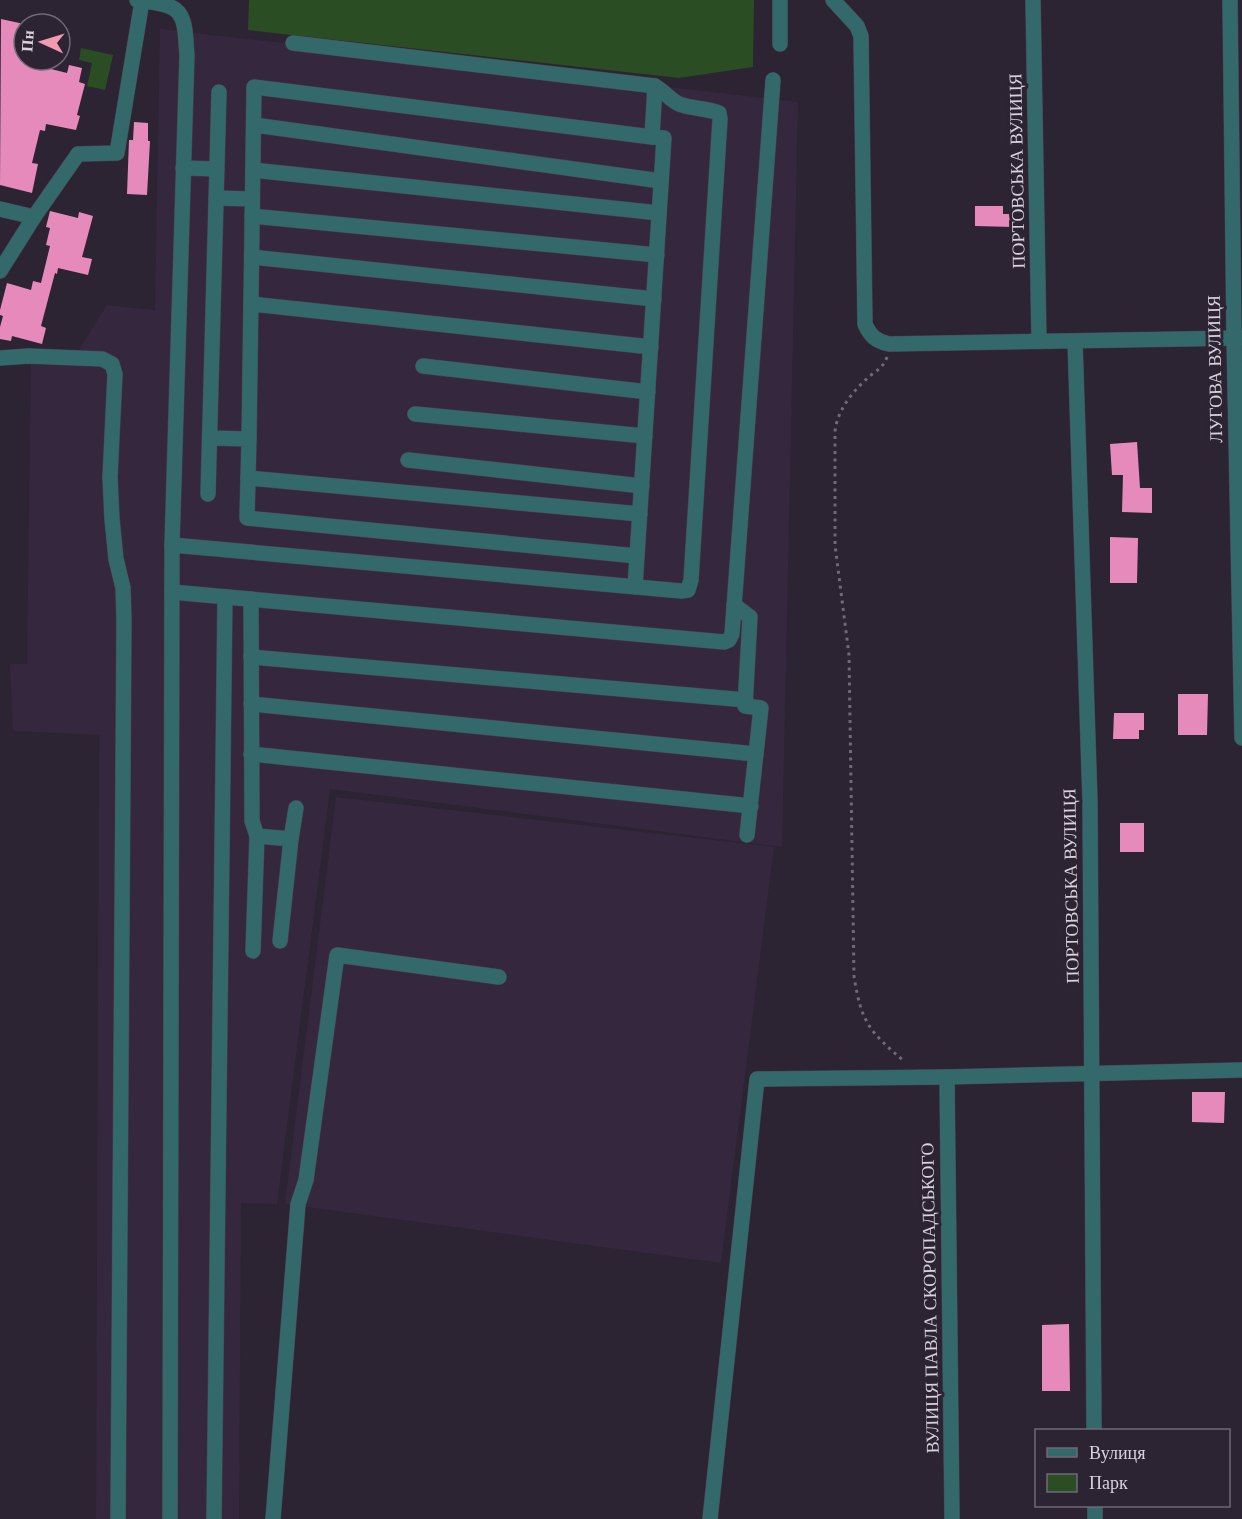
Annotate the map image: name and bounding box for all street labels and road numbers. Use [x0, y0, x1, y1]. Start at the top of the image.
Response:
street label: ПОРТОВСЬКА ВУЛИЦЯ [1005, 73, 1029, 269]
street label: ЛУГОВА ВУЛИЦЯ [1204, 295, 1226, 443]
street label: ПОРТОВСЬКА ВУЛИЦЯ [1059, 788, 1083, 984]
street label: ВУЛИЦЯ ПАВЛА СКОРОПАДСЬКОГО [917, 1142, 943, 1454]

